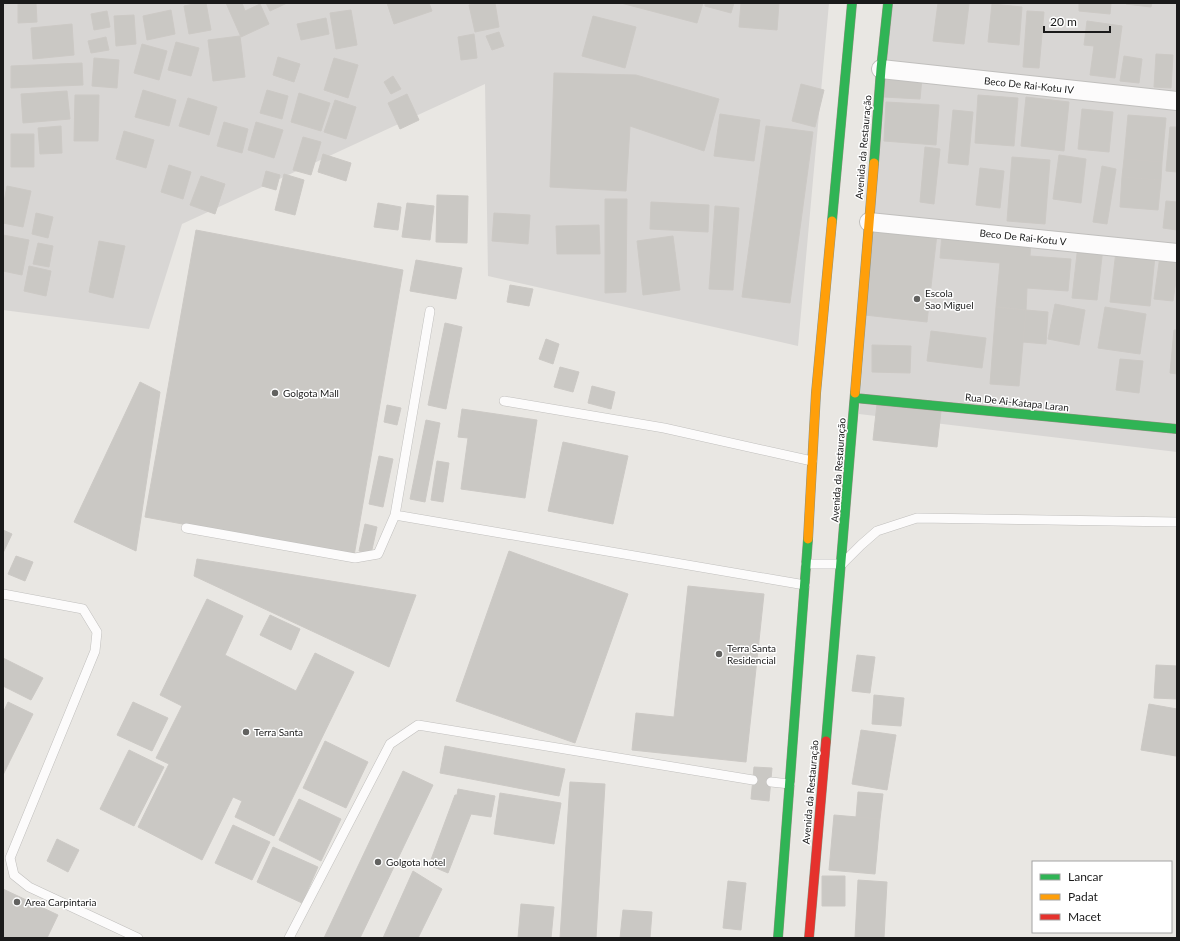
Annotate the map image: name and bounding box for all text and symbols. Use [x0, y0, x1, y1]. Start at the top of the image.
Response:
scale bar [1044, 8, 1110, 34]
text: 20 m [1050, 14, 1077, 29]
street label: Beco De Rai-Kotu IV [983, 74, 1075, 96]
street label: Avenida da Restauração [852, 94, 874, 200]
street label: Beco De Rai-Kotu V [979, 226, 1067, 248]
place label: Escola Sao Miguel [925, 287, 974, 311]
marker: Escola Sao Miguel [912, 294, 922, 304]
place label: Golgota Mall [283, 387, 339, 399]
marker: Golgota Mall [270, 388, 280, 398]
street label: Rua De Ai-Katapa Laran [964, 391, 1070, 413]
street label: Avenida da Restauração [828, 417, 848, 523]
place label: Terra Santa Residencial [727, 642, 776, 666]
marker: Terra Santa Residencial [714, 649, 724, 659]
place label: Terra Santa [254, 726, 303, 738]
marker: Terra Santa [241, 727, 251, 737]
street label: Avenida da Restauração [799, 739, 821, 845]
place label: Golgota hotel [386, 856, 445, 868]
marker: Golgota hotel [373, 857, 383, 867]
legend [1032, 861, 1172, 933]
text: Lancar [1068, 869, 1104, 884]
text: Padat [1068, 889, 1099, 904]
place label: Area Carpintaria [25, 896, 96, 908]
marker: Area Carpintaria [12, 897, 22, 907]
text: Macet [1068, 909, 1102, 924]

